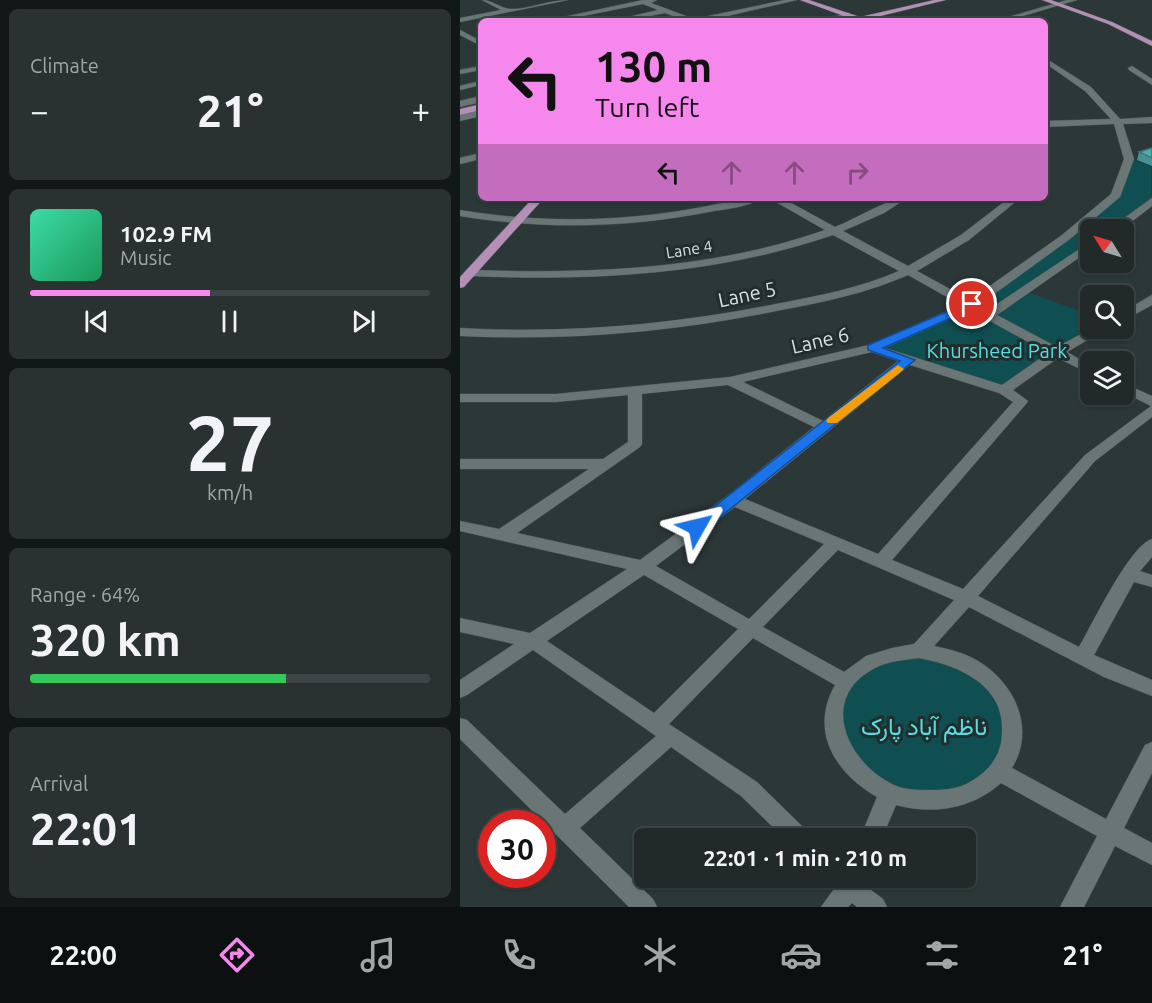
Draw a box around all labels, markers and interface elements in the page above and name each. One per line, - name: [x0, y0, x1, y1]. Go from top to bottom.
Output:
- icon: left: [496, 42, 574, 120]
- text: 130 m: [595, 43, 712, 90]
- text: Climate: [30, 54, 99, 77]
- text: 21°: [197, 85, 263, 136]
- text: −: [30, 92, 49, 129]
- text: +: [411, 92, 430, 129]
- text: Turn left: [595, 92, 699, 122]
- icon: left: [652, 156, 685, 189]
- icon: ahead: [715, 156, 748, 189]
- icon: ahead: [778, 156, 811, 189]
- icon: right: [841, 156, 874, 189]
- north arrow: [1080, 219, 1134, 273]
- map controls: [1080, 219, 1134, 405]
- text: 102.9 FM: [120, 221, 212, 246]
- street label: Lane 4: [664, 236, 714, 262]
- text: Music: [120, 246, 172, 269]
- street label: Lane 5: [716, 277, 778, 311]
- pin: [946, 278, 997, 329]
- button: search: [1080, 285, 1134, 339]
- icon: arrive: [955, 287, 988, 320]
- icon: previous: [80, 305, 113, 338]
- icon: pause: [213, 305, 246, 338]
- icon: next: [347, 305, 380, 338]
- street label: Lane 6: [789, 322, 851, 358]
- park label: Khursheed Park: [927, 339, 1067, 362]
- button: layers: [1080, 351, 1134, 405]
- text: 27: [186, 398, 274, 486]
- text: km/h: [207, 481, 253, 504]
- position arrow: [665, 495, 729, 559]
- text: Range · 64%: [30, 583, 140, 606]
- text: 320 km: [30, 614, 181, 665]
- park label: ناظم آباد پارک: [861, 713, 987, 743]
- text: Arrival: [30, 772, 88, 795]
- text: 22:01: [30, 803, 143, 854]
- speed limit sign: 30: [478, 810, 556, 888]
- text: 22:01 · 1 min · 210 m: [703, 845, 907, 870]
- icon: directions: [216, 934, 258, 976]
- icon: music: [357, 934, 399, 976]
- icon: phone: [498, 934, 540, 976]
- icon: climate: [639, 934, 681, 976]
- icon: car: [780, 934, 822, 976]
- icon: filters: [921, 934, 963, 976]
- text: 22:00: [50, 940, 117, 970]
- text: 21°: [1062, 940, 1102, 970]

